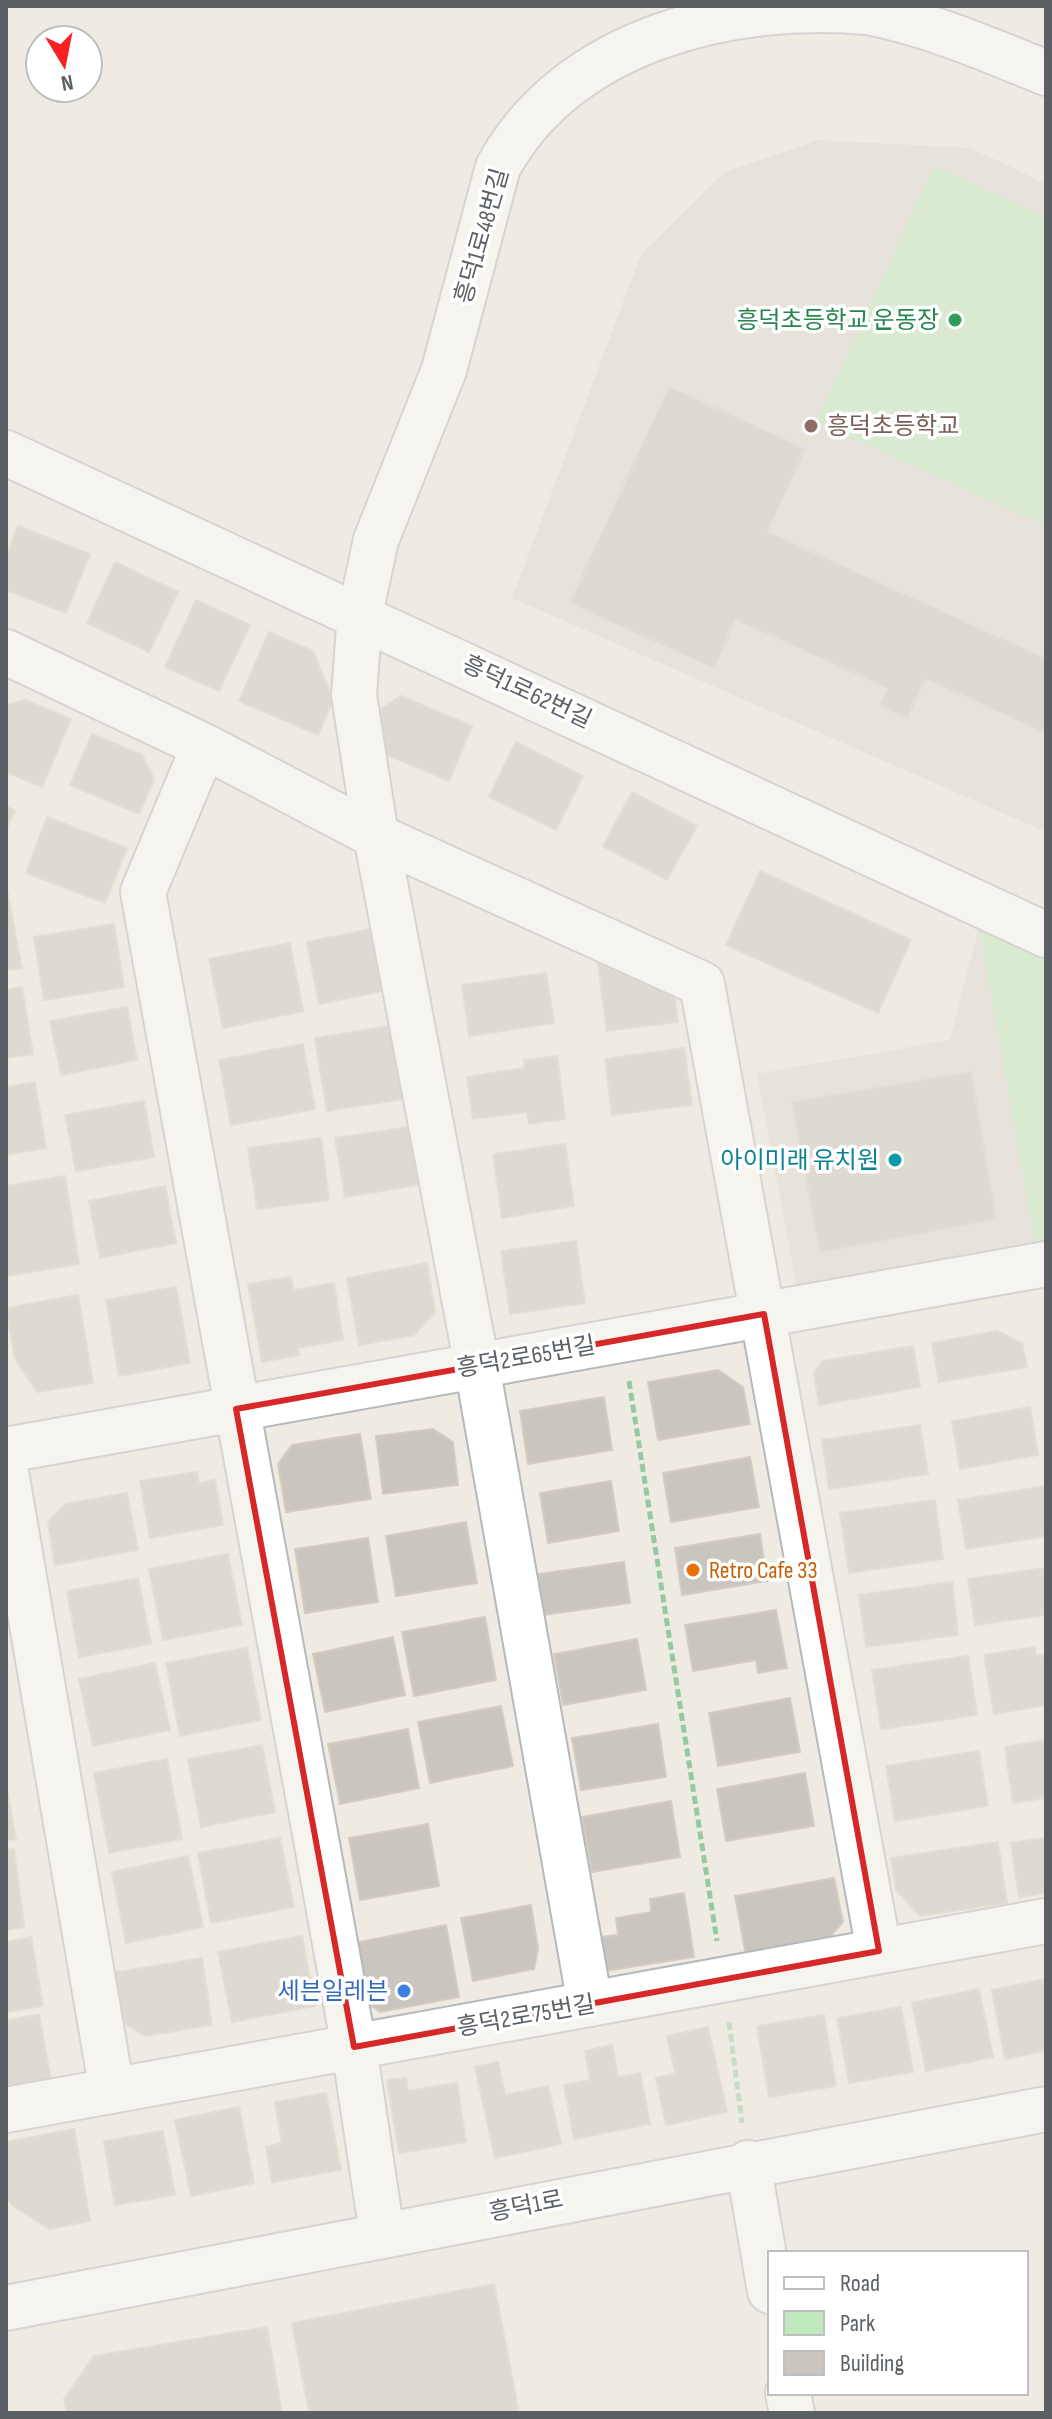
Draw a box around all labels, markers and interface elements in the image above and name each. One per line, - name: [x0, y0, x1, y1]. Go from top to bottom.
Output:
- north arrow: [24, 24, 104, 104]
- text: N: [59, 68, 75, 97]
- street label: 흥덕1로48번길: [449, 165, 515, 307]
- place label: 흥덕초등학교 운동장: [736, 306, 939, 335]
- marker: 흥덕초등학교 운동장: [946, 311, 964, 329]
- place label: 흥덕초등학교: [827, 412, 959, 441]
- marker: 흥덕초등학교: [802, 417, 820, 435]
- street label: 흥덕1로62번길: [458, 649, 596, 735]
- place label: 아이미래 유치원: [721, 1146, 879, 1175]
- marker: 아이미래 유치원: [886, 1151, 904, 1169]
- street label: 흥덕2로65번길: [454, 1331, 598, 1383]
- place label: Retro Cafe 33: [709, 1556, 817, 1585]
- marker: Retro Cafe 33: [684, 1561, 702, 1579]
- place label: 세븐일레븐: [278, 1977, 388, 2006]
- marker: 세븐일레븐: [395, 1982, 413, 2000]
- street label: 흥덕2로75번길: [455, 1990, 597, 2042]
- street label: 흥덕1로: [487, 2185, 565, 2227]
- legend: [768, 2251, 1028, 2395]
- text: Road: [840, 2269, 880, 2298]
- text: Park: [840, 2309, 875, 2338]
- text: Building: [840, 2349, 904, 2378]

